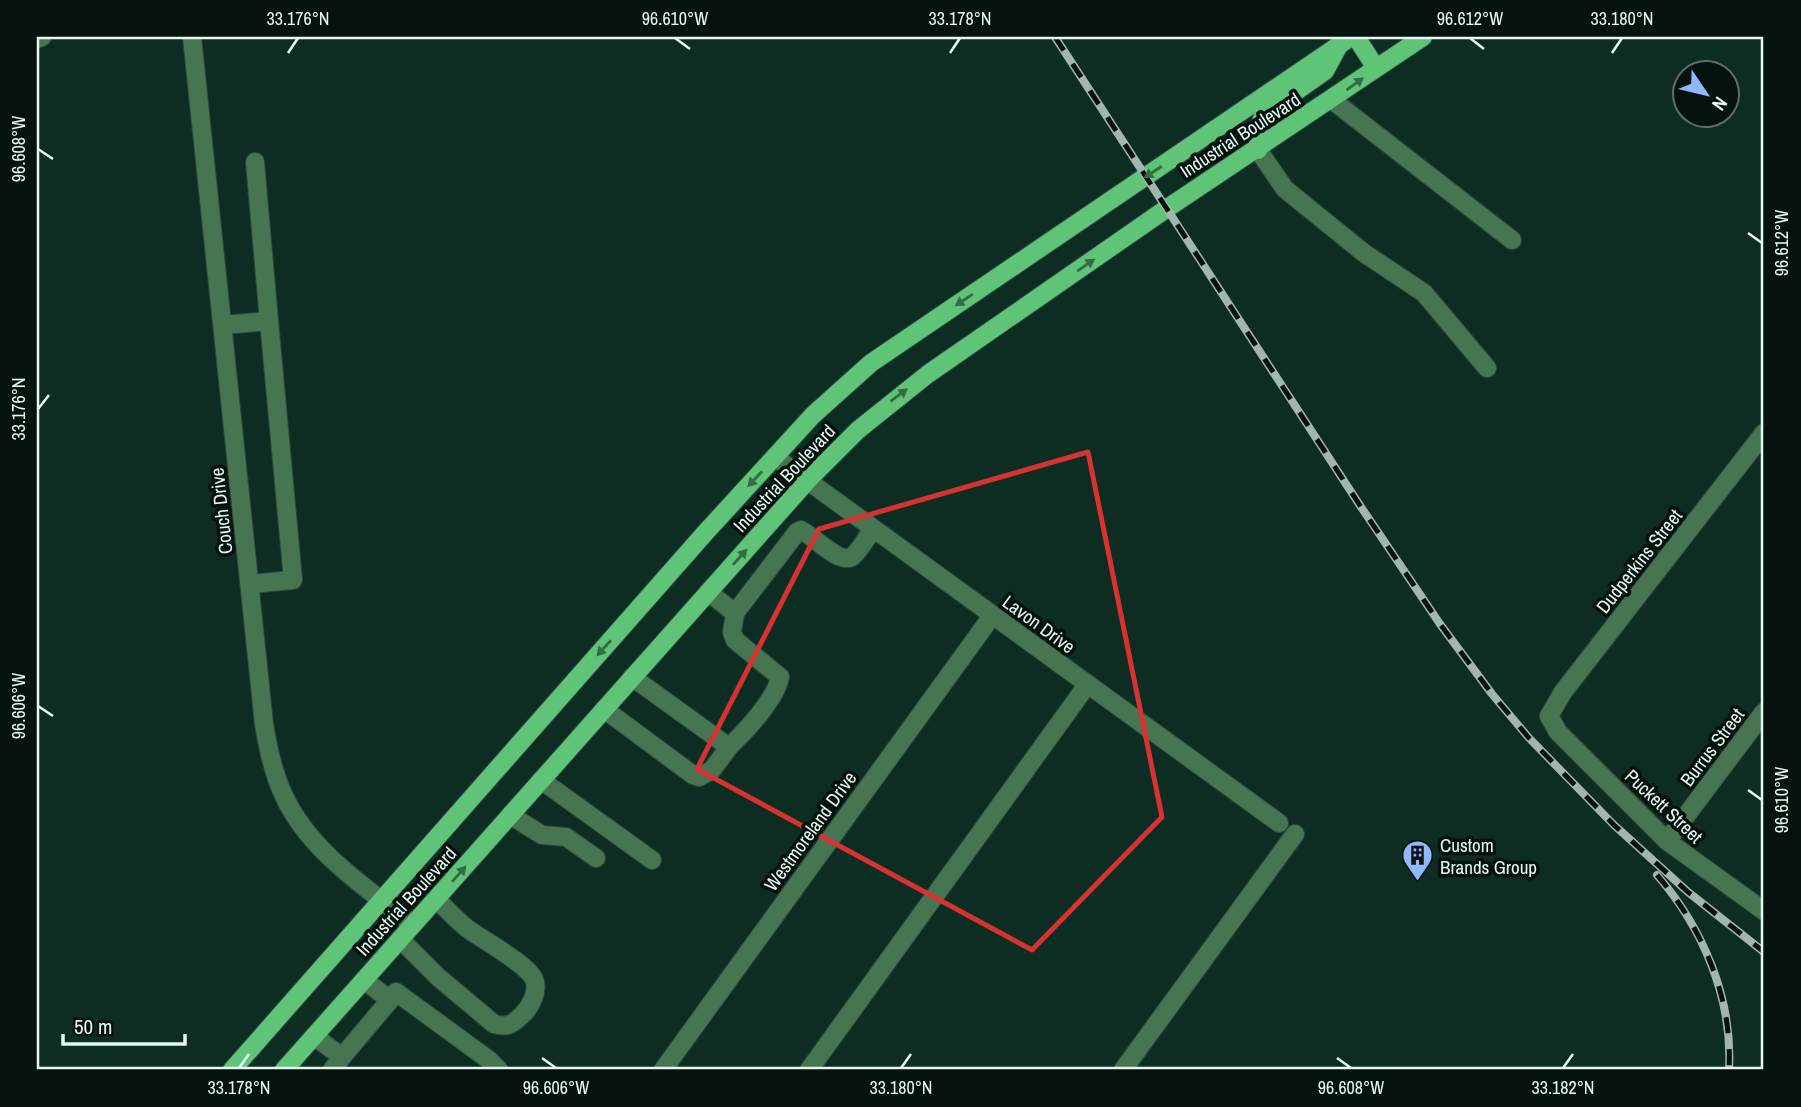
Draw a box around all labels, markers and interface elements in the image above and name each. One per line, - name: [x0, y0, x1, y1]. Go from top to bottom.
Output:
- text: 33.176°N: [267, 6, 330, 31]
- text: 96.610°W: [642, 6, 708, 31]
- text: 33.178°N: [929, 6, 992, 31]
- text: 96.612°W: [1437, 6, 1503, 31]
- text: 33.180°N: [1591, 6, 1654, 31]
- north arrow: [1672, 60, 1742, 130]
- one-way arrow: [1345, 77, 1364, 91]
- street label: Industrial Boulevard: [1175, 86, 1305, 184]
- text: N: [1706, 92, 1734, 116]
- text: 96.608°W: [6, 116, 31, 182]
- one-way arrow: [1143, 165, 1162, 178]
- text: 96.612°W: [1769, 210, 1794, 276]
- one-way arrow: [1077, 258, 1095, 272]
- one-way arrow: [955, 293, 974, 306]
- text: 33.176°N: [6, 378, 31, 441]
- one-way arrow: [890, 388, 908, 403]
- street label: Industrial Boulevard: [727, 418, 841, 538]
- street label: Couch Drive: [204, 467, 238, 555]
- one-way arrow: [748, 470, 764, 487]
- street label: Dudperkins Street: [1590, 503, 1688, 618]
- one-way arrow: [731, 549, 747, 566]
- street label: Lavon Drive: [997, 589, 1081, 659]
- one-way arrow: [596, 639, 612, 657]
- text: 96.606°W: [6, 673, 31, 739]
- street label: Burrus Street: [1674, 702, 1750, 791]
- street label: Puckett Street: [1619, 763, 1709, 849]
- street label: Westmoreland Drive: [758, 766, 862, 896]
- text: 96.610°W: [1769, 767, 1794, 833]
- place label: Custom Brands Group: [1440, 832, 1537, 880]
- building icon: Custom Brands Group: [1400, 839, 1434, 883]
- street label: Industrial Boulevard: [350, 841, 462, 961]
- one-way arrow: [451, 865, 466, 882]
- scale bar: [63, 1002, 186, 1046]
- text: 50 m: [74, 1012, 112, 1041]
- text: 33.178°N: [208, 1075, 271, 1100]
- text: 96.606°W: [523, 1075, 589, 1100]
- text: 33.180°N: [870, 1075, 933, 1100]
- text: 96.608°W: [1318, 1075, 1384, 1100]
- text: 33.182°N: [1532, 1075, 1595, 1100]

